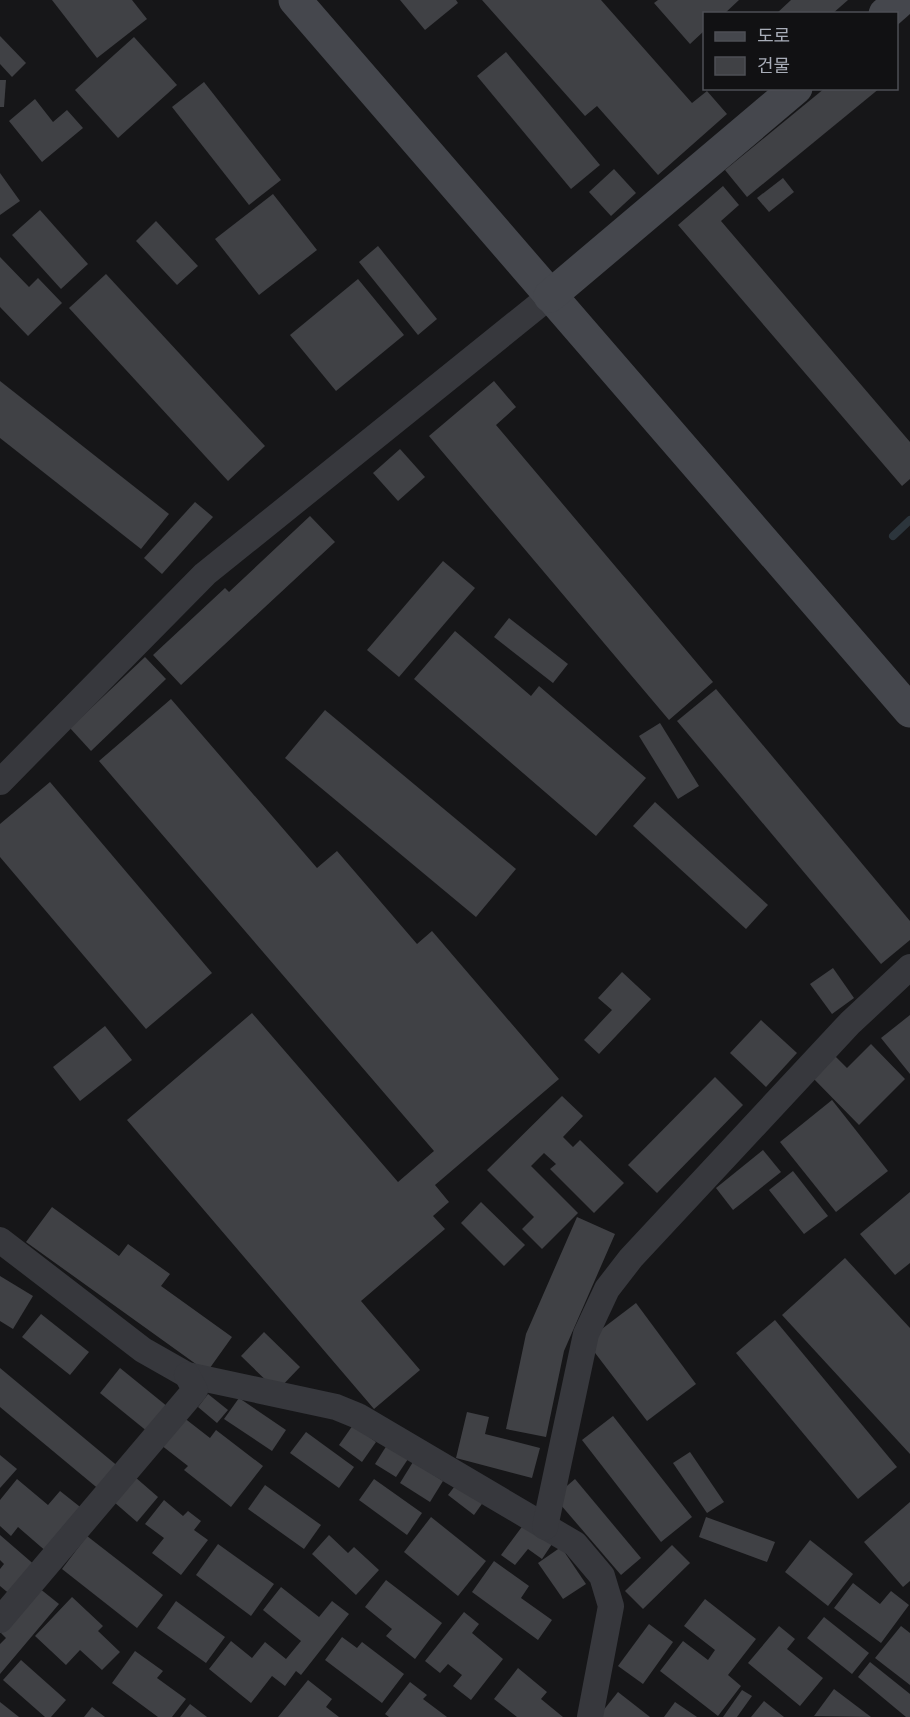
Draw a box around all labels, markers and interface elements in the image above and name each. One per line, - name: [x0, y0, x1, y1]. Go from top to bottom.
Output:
- legend: [703, 12, 898, 90]
- text: 도로: [757, 24, 790, 47]
- text: 건물: [757, 54, 790, 77]

